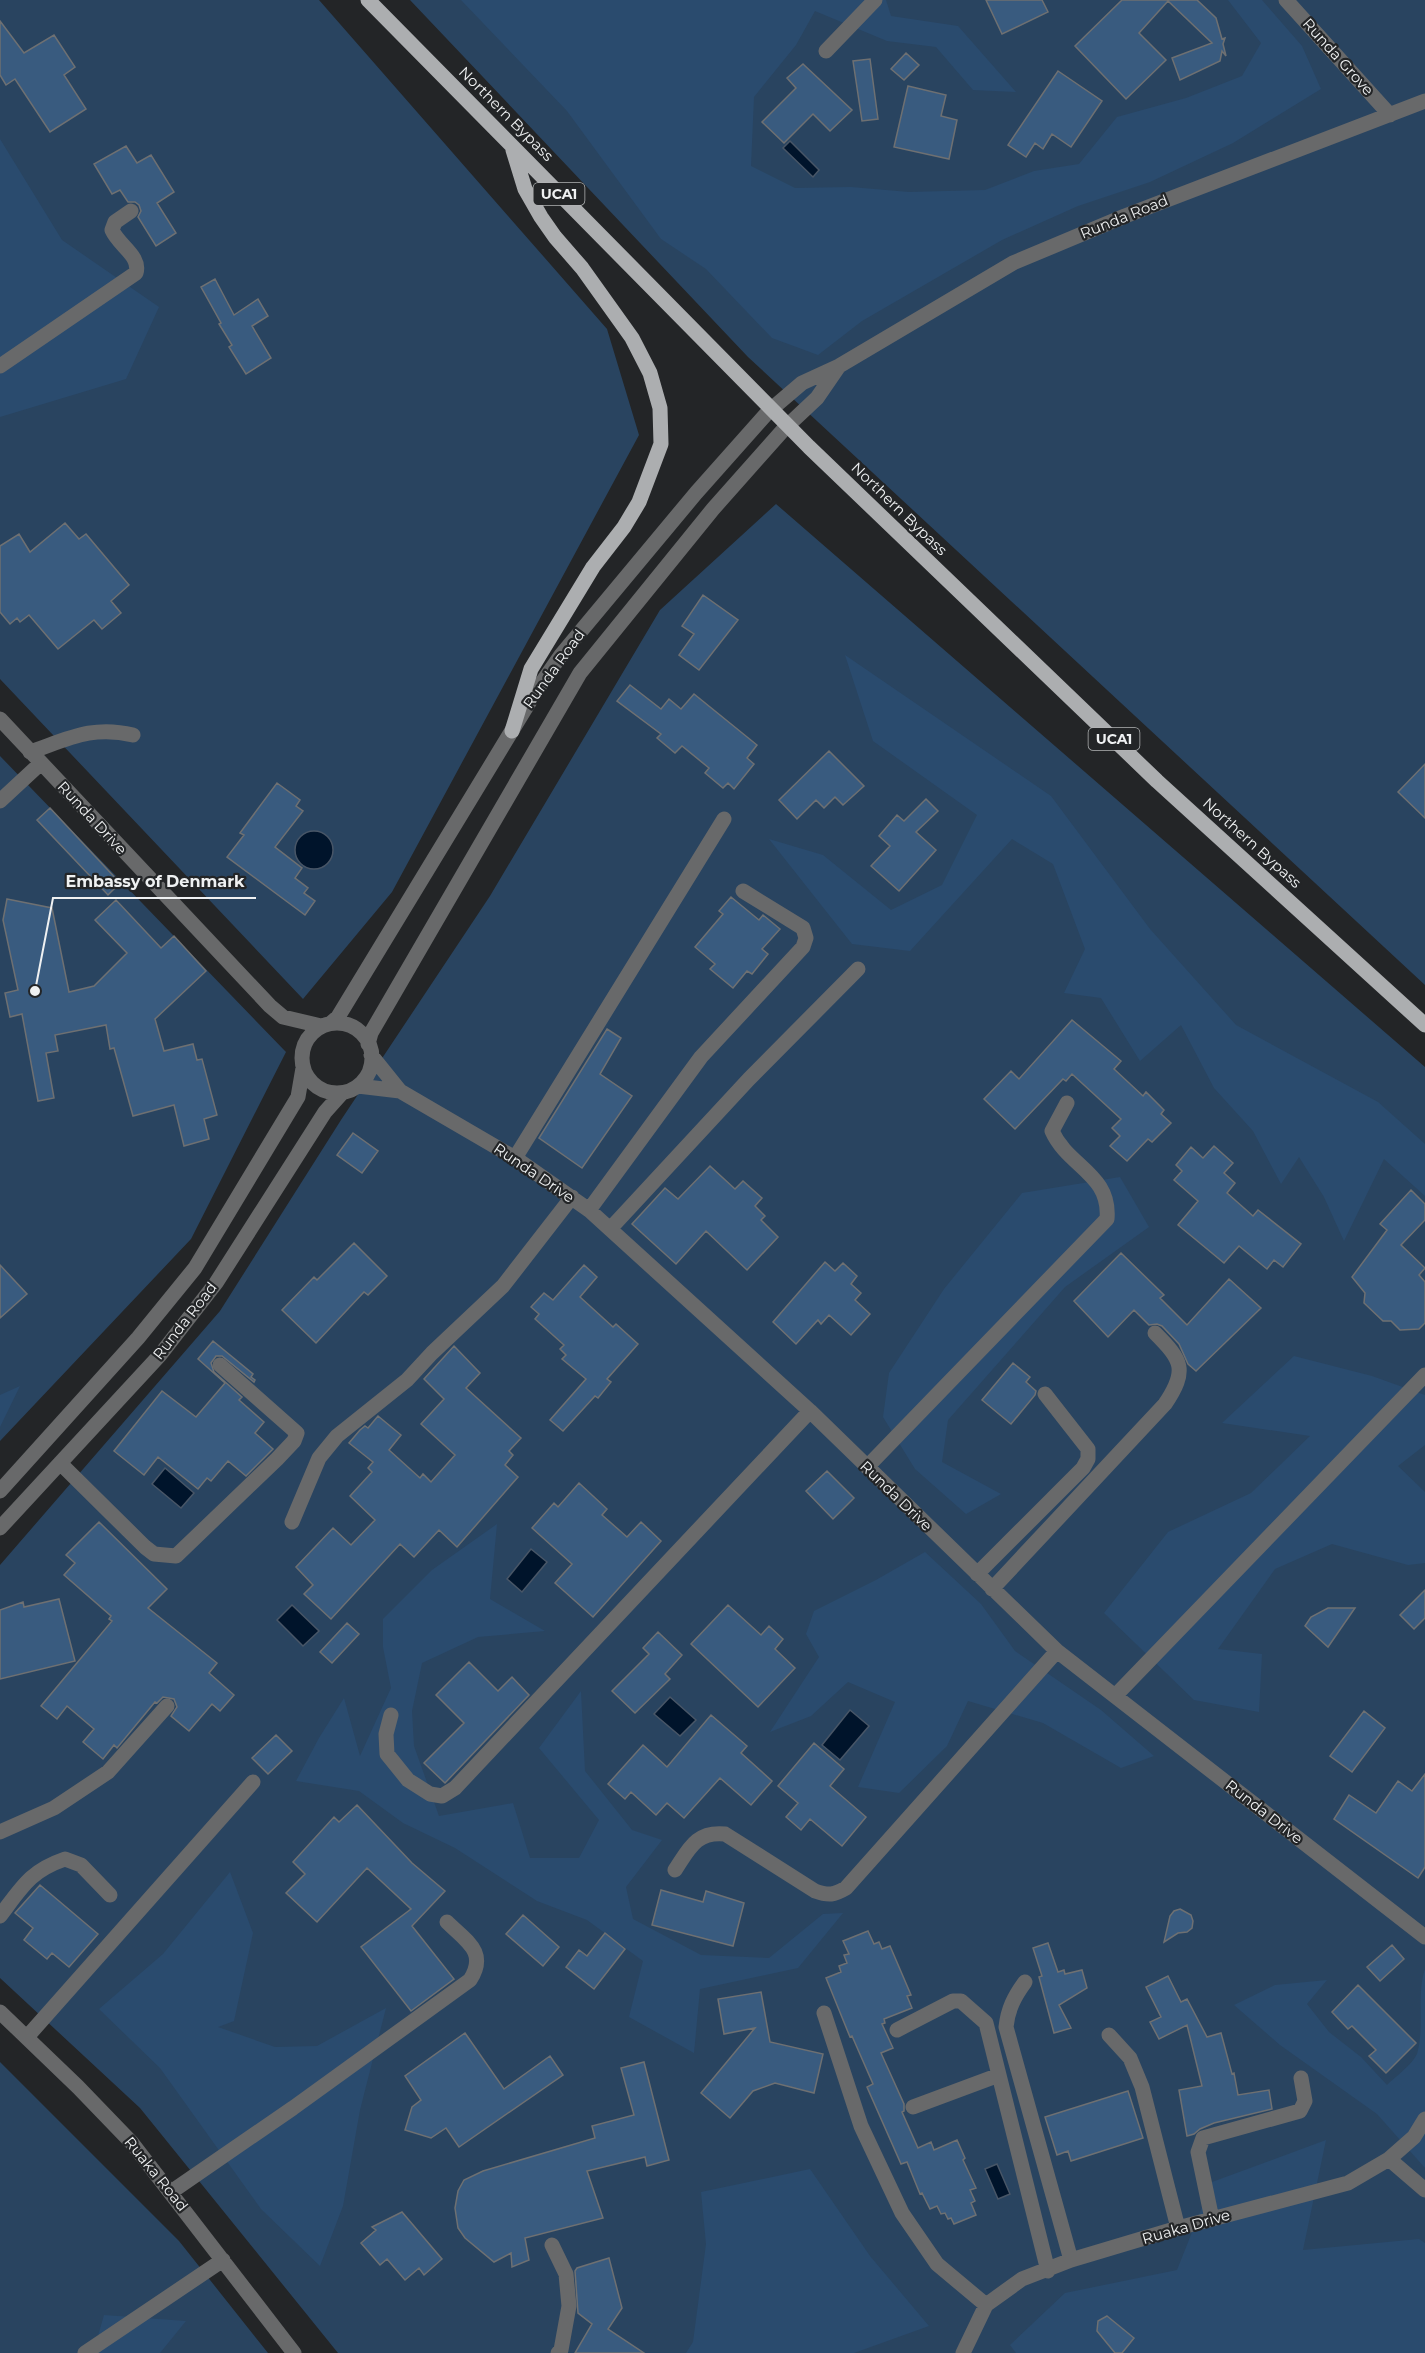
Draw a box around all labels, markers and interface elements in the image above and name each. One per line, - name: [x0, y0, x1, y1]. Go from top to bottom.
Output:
- street label: Runda Grove: [1299, 14, 1378, 99]
- street label: Northern Bypass: [455, 62, 558, 165]
- road number: UCA1: [534, 183, 584, 205]
- street label: Runda Road: [1077, 190, 1171, 243]
- street label: Northern Bypass: [847, 458, 951, 559]
- street label: Runda Road: [519, 625, 589, 712]
- road number: UCA1: [1088, 728, 1140, 750]
- street label: Runda Drive: [54, 777, 131, 858]
- street label: Northern Bypass: [1199, 793, 1306, 892]
- callout: Embassy of Denmark: [53, 864, 256, 898]
- text: Embassy of Denmark: [66, 872, 245, 891]
- street label: Runda Drive: [490, 1139, 578, 1207]
- street label: Runda Road: [148, 1278, 221, 1363]
- street label: Runda Drive: [856, 1456, 937, 1535]
- street label: Runda Drive: [1222, 1775, 1307, 1848]
- street label: Ruaka Road: [120, 2132, 192, 2215]
- street label: Ruaka Drive: [1140, 2205, 1232, 2248]

